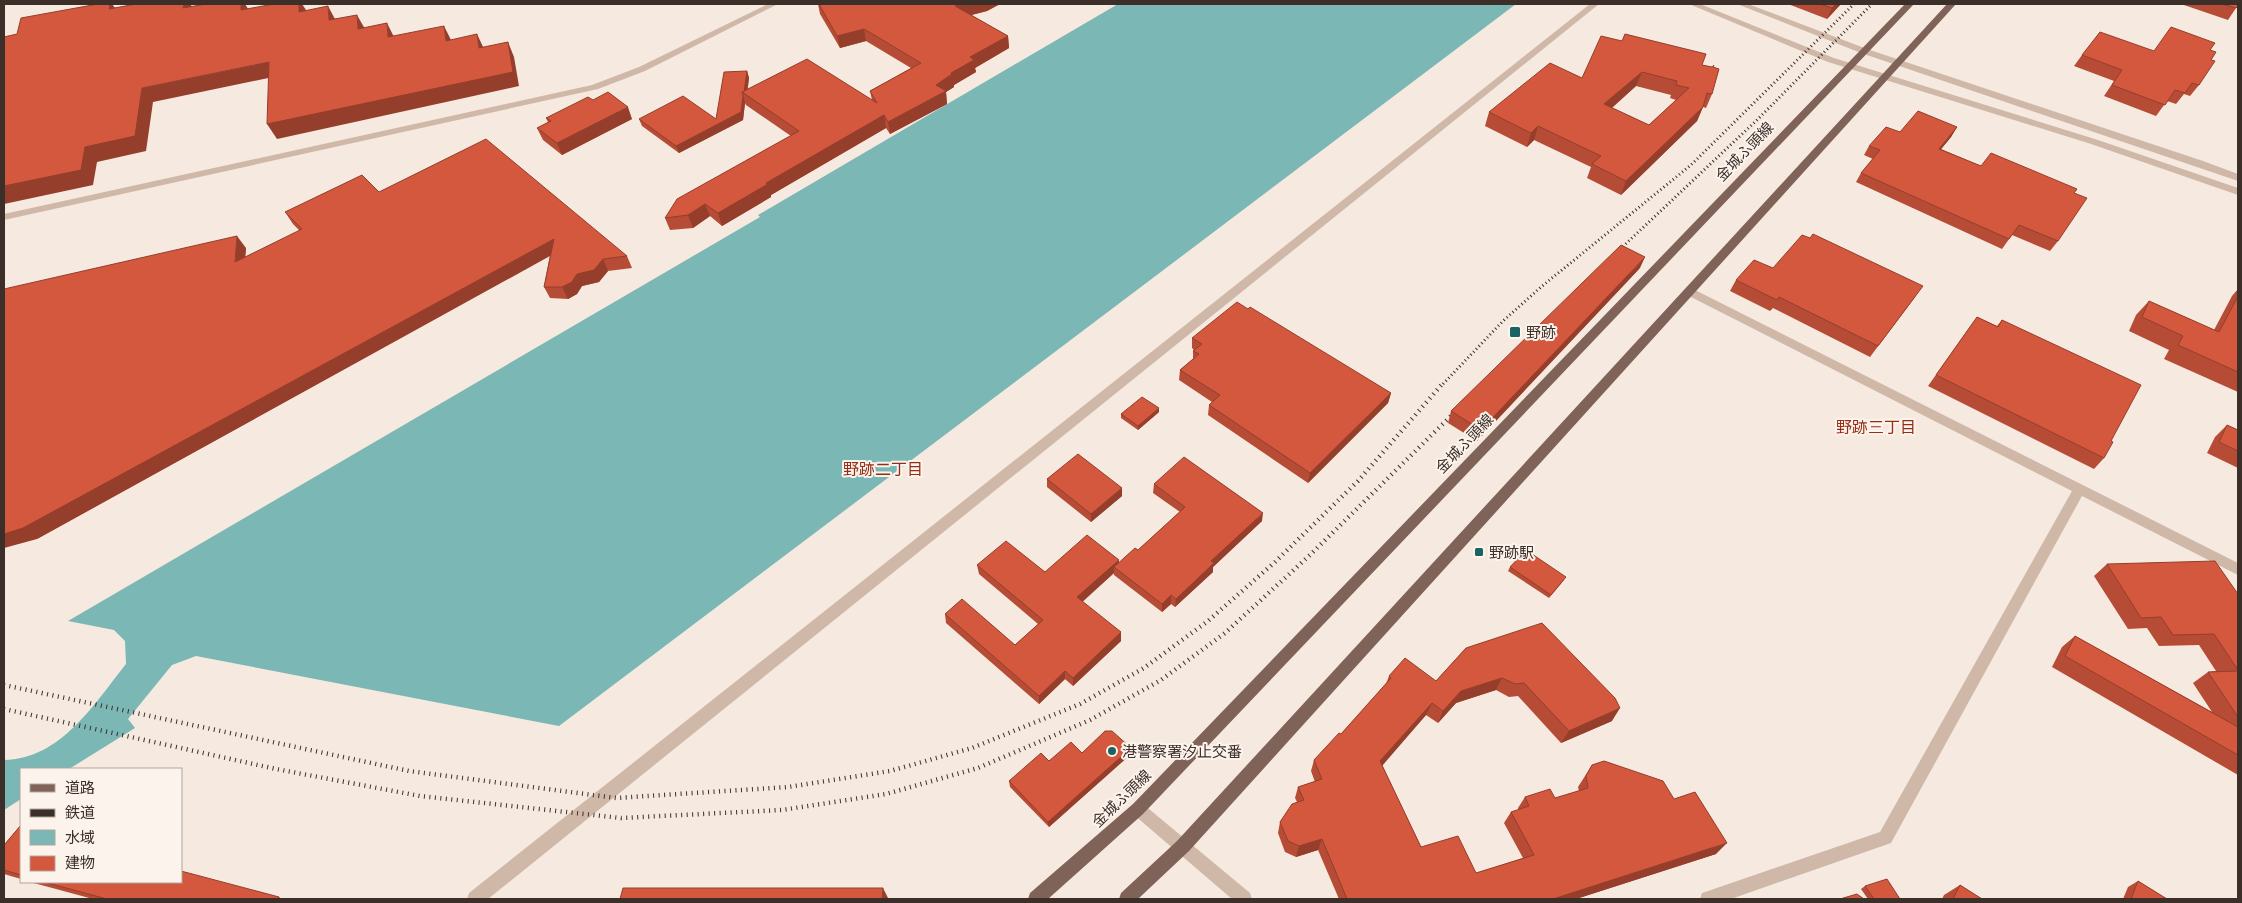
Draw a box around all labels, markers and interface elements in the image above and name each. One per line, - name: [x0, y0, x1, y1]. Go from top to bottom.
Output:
- street label: 金城ふ頭線: [1711, 118, 1777, 184]
- place label: 野跡: [1526, 323, 1556, 341]
- marker: 野跡: [1508, 325, 1522, 339]
- street label: 金城ふ頭線: [1431, 410, 1497, 476]
- district label: 野跡三丁目: [1836, 417, 1916, 436]
- district label: 野跡二丁目: [843, 459, 923, 478]
- place label: 野跡駅: [1489, 543, 1534, 561]
- marker: 野跡駅: [1473, 546, 1485, 558]
- place label: 港警察署汐止交番: [1122, 742, 1242, 760]
- marker: 港警察署汐止交番: [1106, 745, 1118, 757]
- street label: 金城ふ頭線: [1088, 765, 1154, 831]
- legend: [20, 768, 182, 883]
- text: 道路: [65, 778, 95, 796]
- text: 鉄道: [65, 803, 95, 821]
- text: 水域: [65, 828, 95, 846]
- text: 建物: [65, 853, 95, 871]

